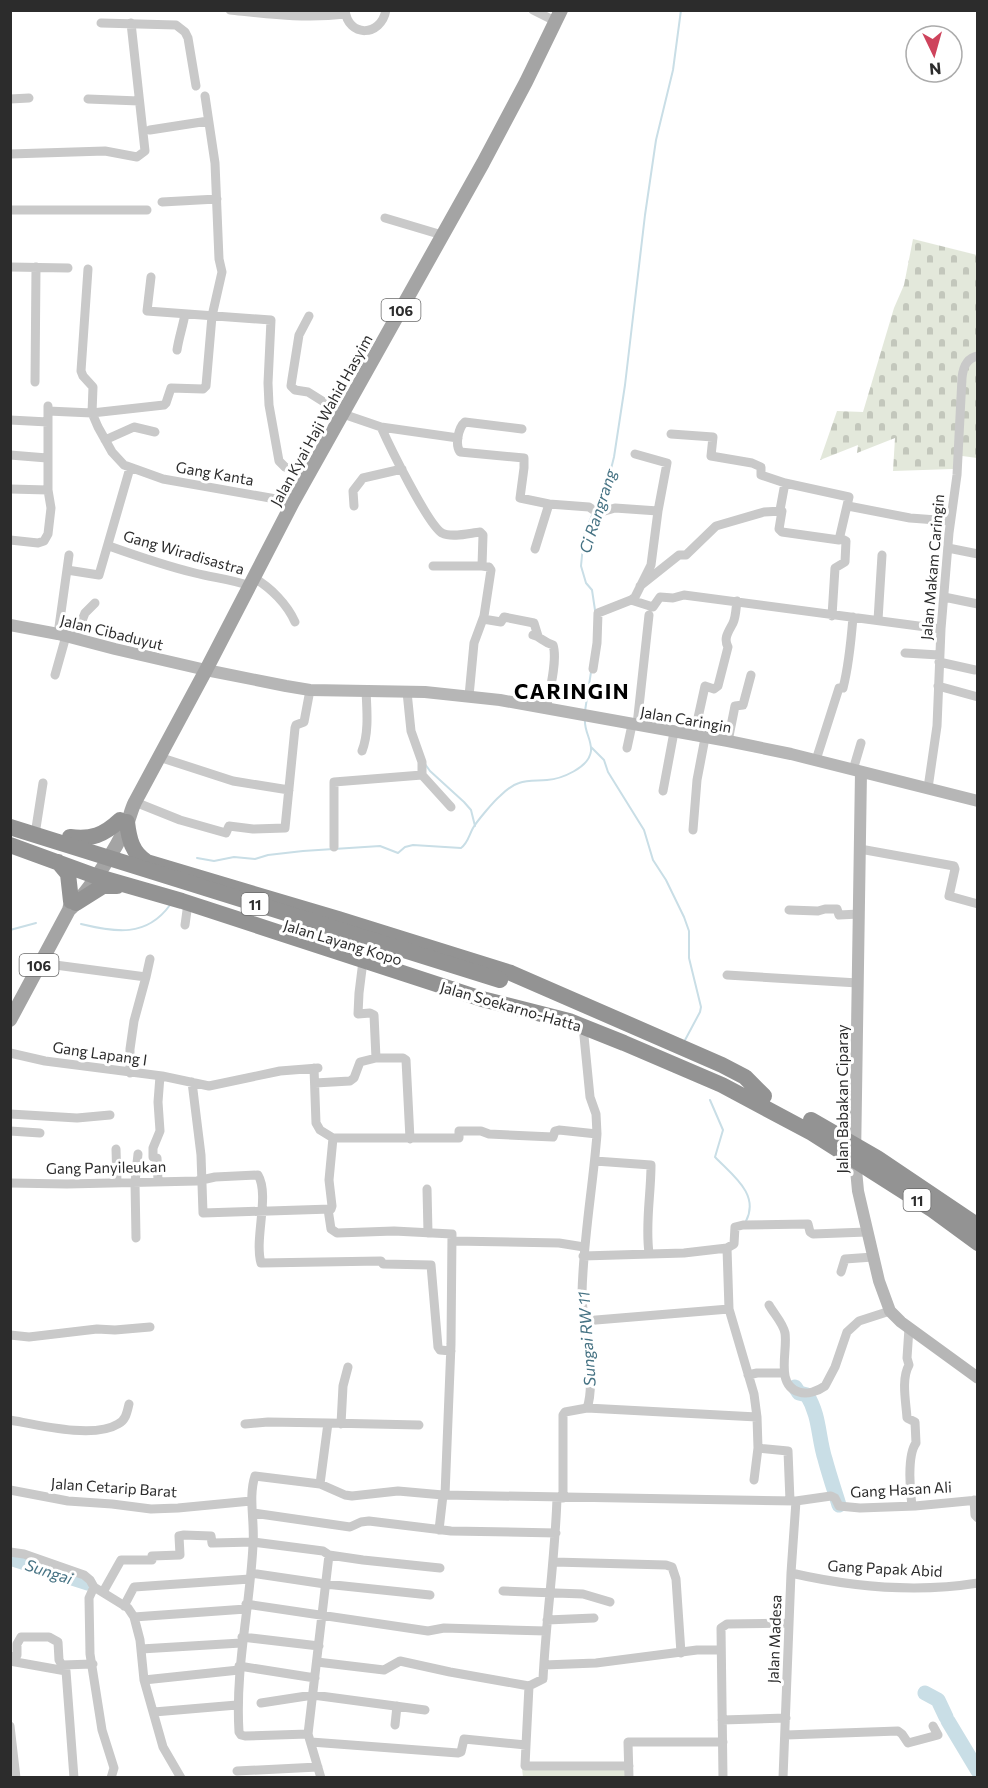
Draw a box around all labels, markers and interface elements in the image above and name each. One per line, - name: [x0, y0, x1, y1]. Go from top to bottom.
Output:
- north arrow: [904, 24, 964, 84]
- text: N: [929, 59, 942, 79]
- road number: 106: [382, 299, 420, 321]
- street label: Jalan Kyai Haji Wahid Hasyim: [266, 331, 376, 509]
- street label: Gang Kanta: [175, 457, 255, 489]
- water label: Ci Rangrang: [574, 465, 620, 556]
- street label: Jalan Makam Caringin: [917, 493, 947, 641]
- street label: Gang Wiradisastra: [121, 526, 247, 578]
- street label: Jalan Cibaduyut: [59, 611, 165, 653]
- district label: CARINGIN: [514, 678, 630, 703]
- street label: Jalan Caringin: [639, 702, 733, 736]
- road number: 11: [242, 893, 268, 915]
- street label: Jalan Layang Kopo: [282, 915, 404, 969]
- road number: 106: [20, 954, 58, 976]
- street label: Jalan Soekarno-Hatta: [438, 977, 584, 1035]
- street label: Jalan Babakan Ciparay: [833, 1024, 851, 1174]
- street label: Gang Lapang I: [52, 1037, 148, 1069]
- street label: Gang Panyileukan: [46, 1157, 166, 1177]
- road number: 11: [904, 1189, 930, 1211]
- water label: Sungai RW 11: [573, 1291, 599, 1387]
- street label: Jalan Cetarip Barat: [50, 1474, 178, 1500]
- street label: Gang Hasan Ali: [850, 1477, 952, 1501]
- water label: Sungai: [23, 1554, 76, 1588]
- street label: Gang Papak Abid: [827, 1556, 943, 1580]
- street label: Jalan Madesa: [763, 1594, 785, 1684]

